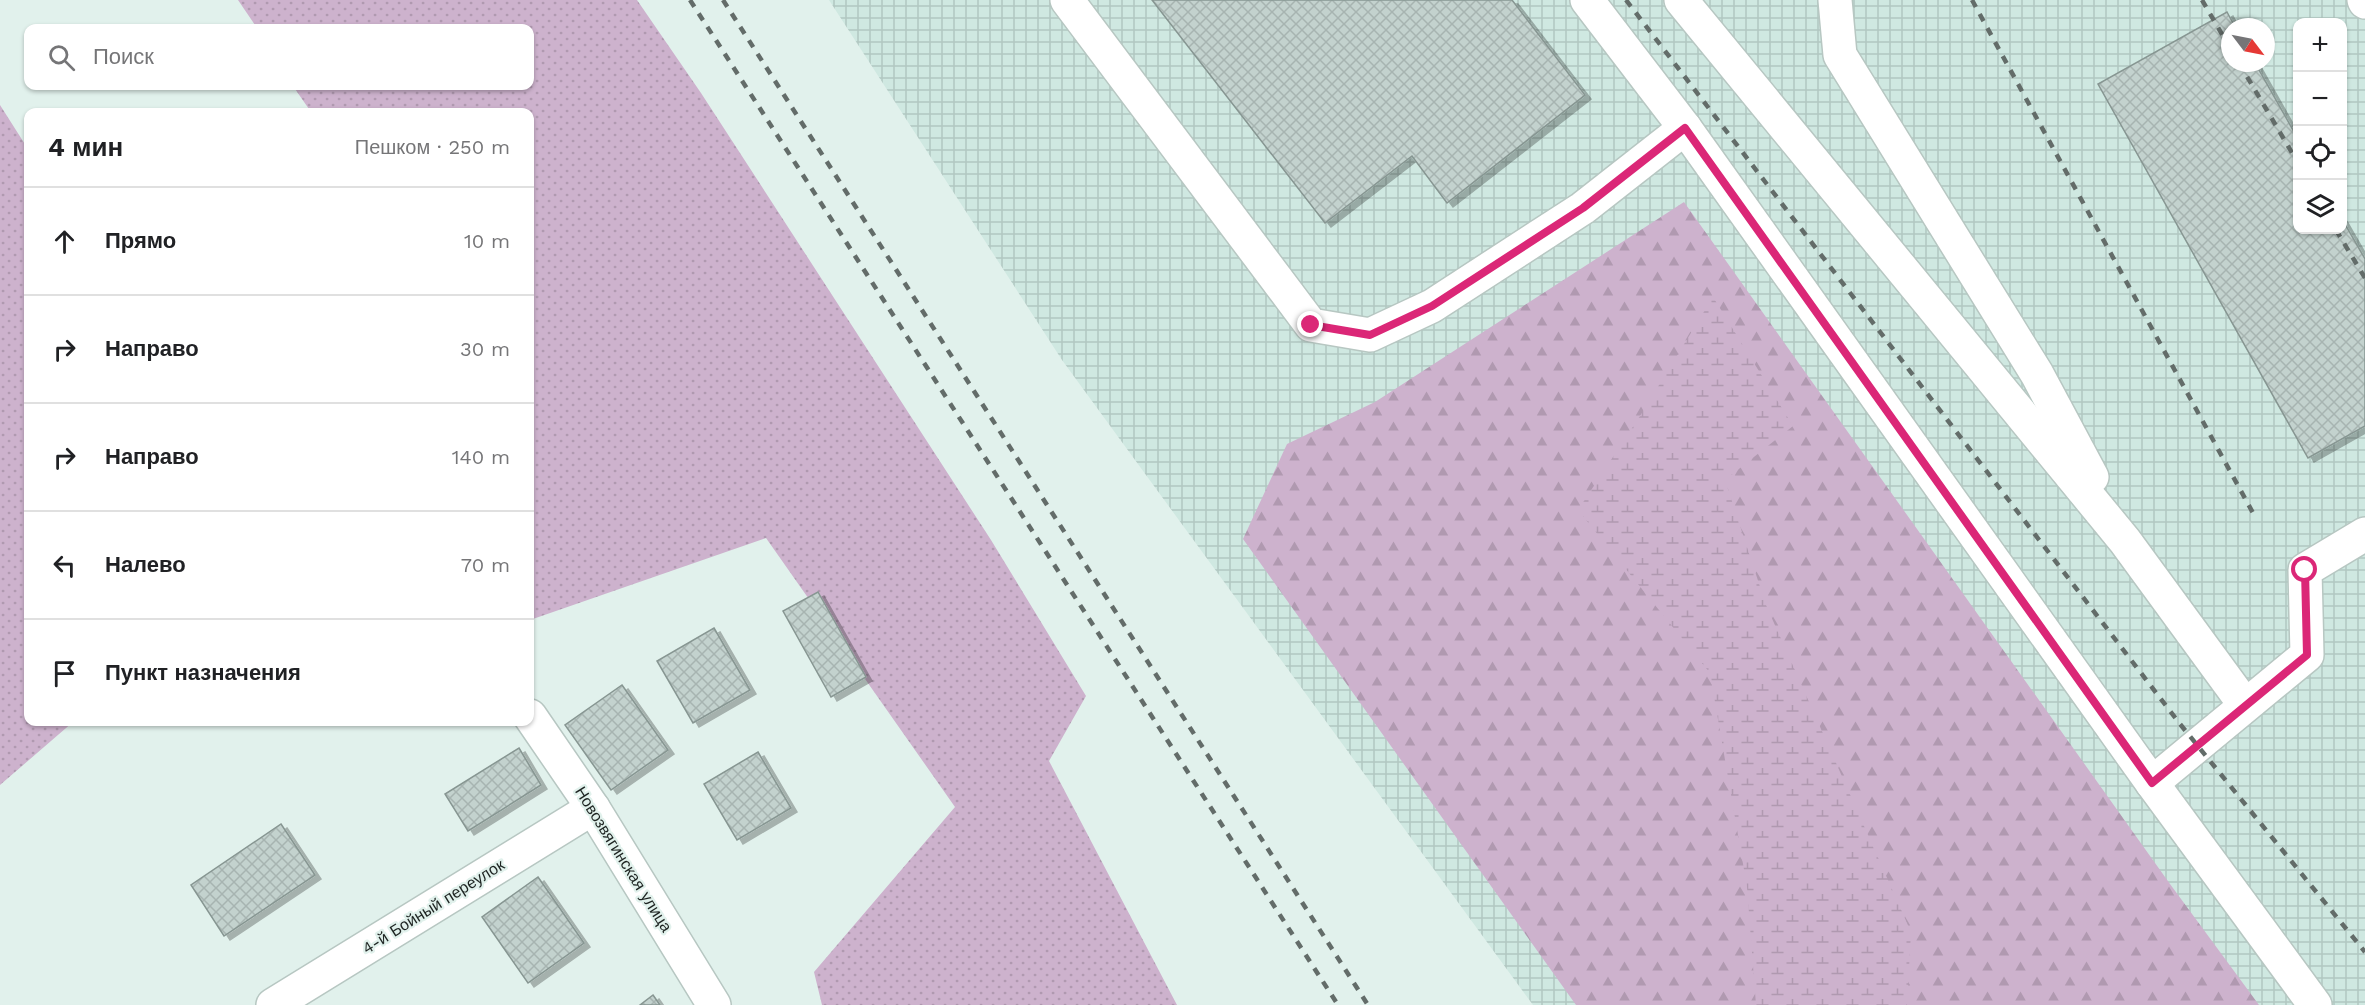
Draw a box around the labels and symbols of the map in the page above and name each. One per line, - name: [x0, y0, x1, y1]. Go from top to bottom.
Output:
- north arrow: [2221, 18, 2275, 72]
- route end: [1297, 311, 1323, 337]
- route start: [2291, 556, 2317, 582]
- street label: Новозвягинская улица: [571, 783, 676, 936]
- street label: 4-й Бойный переулок: [359, 854, 509, 958]

